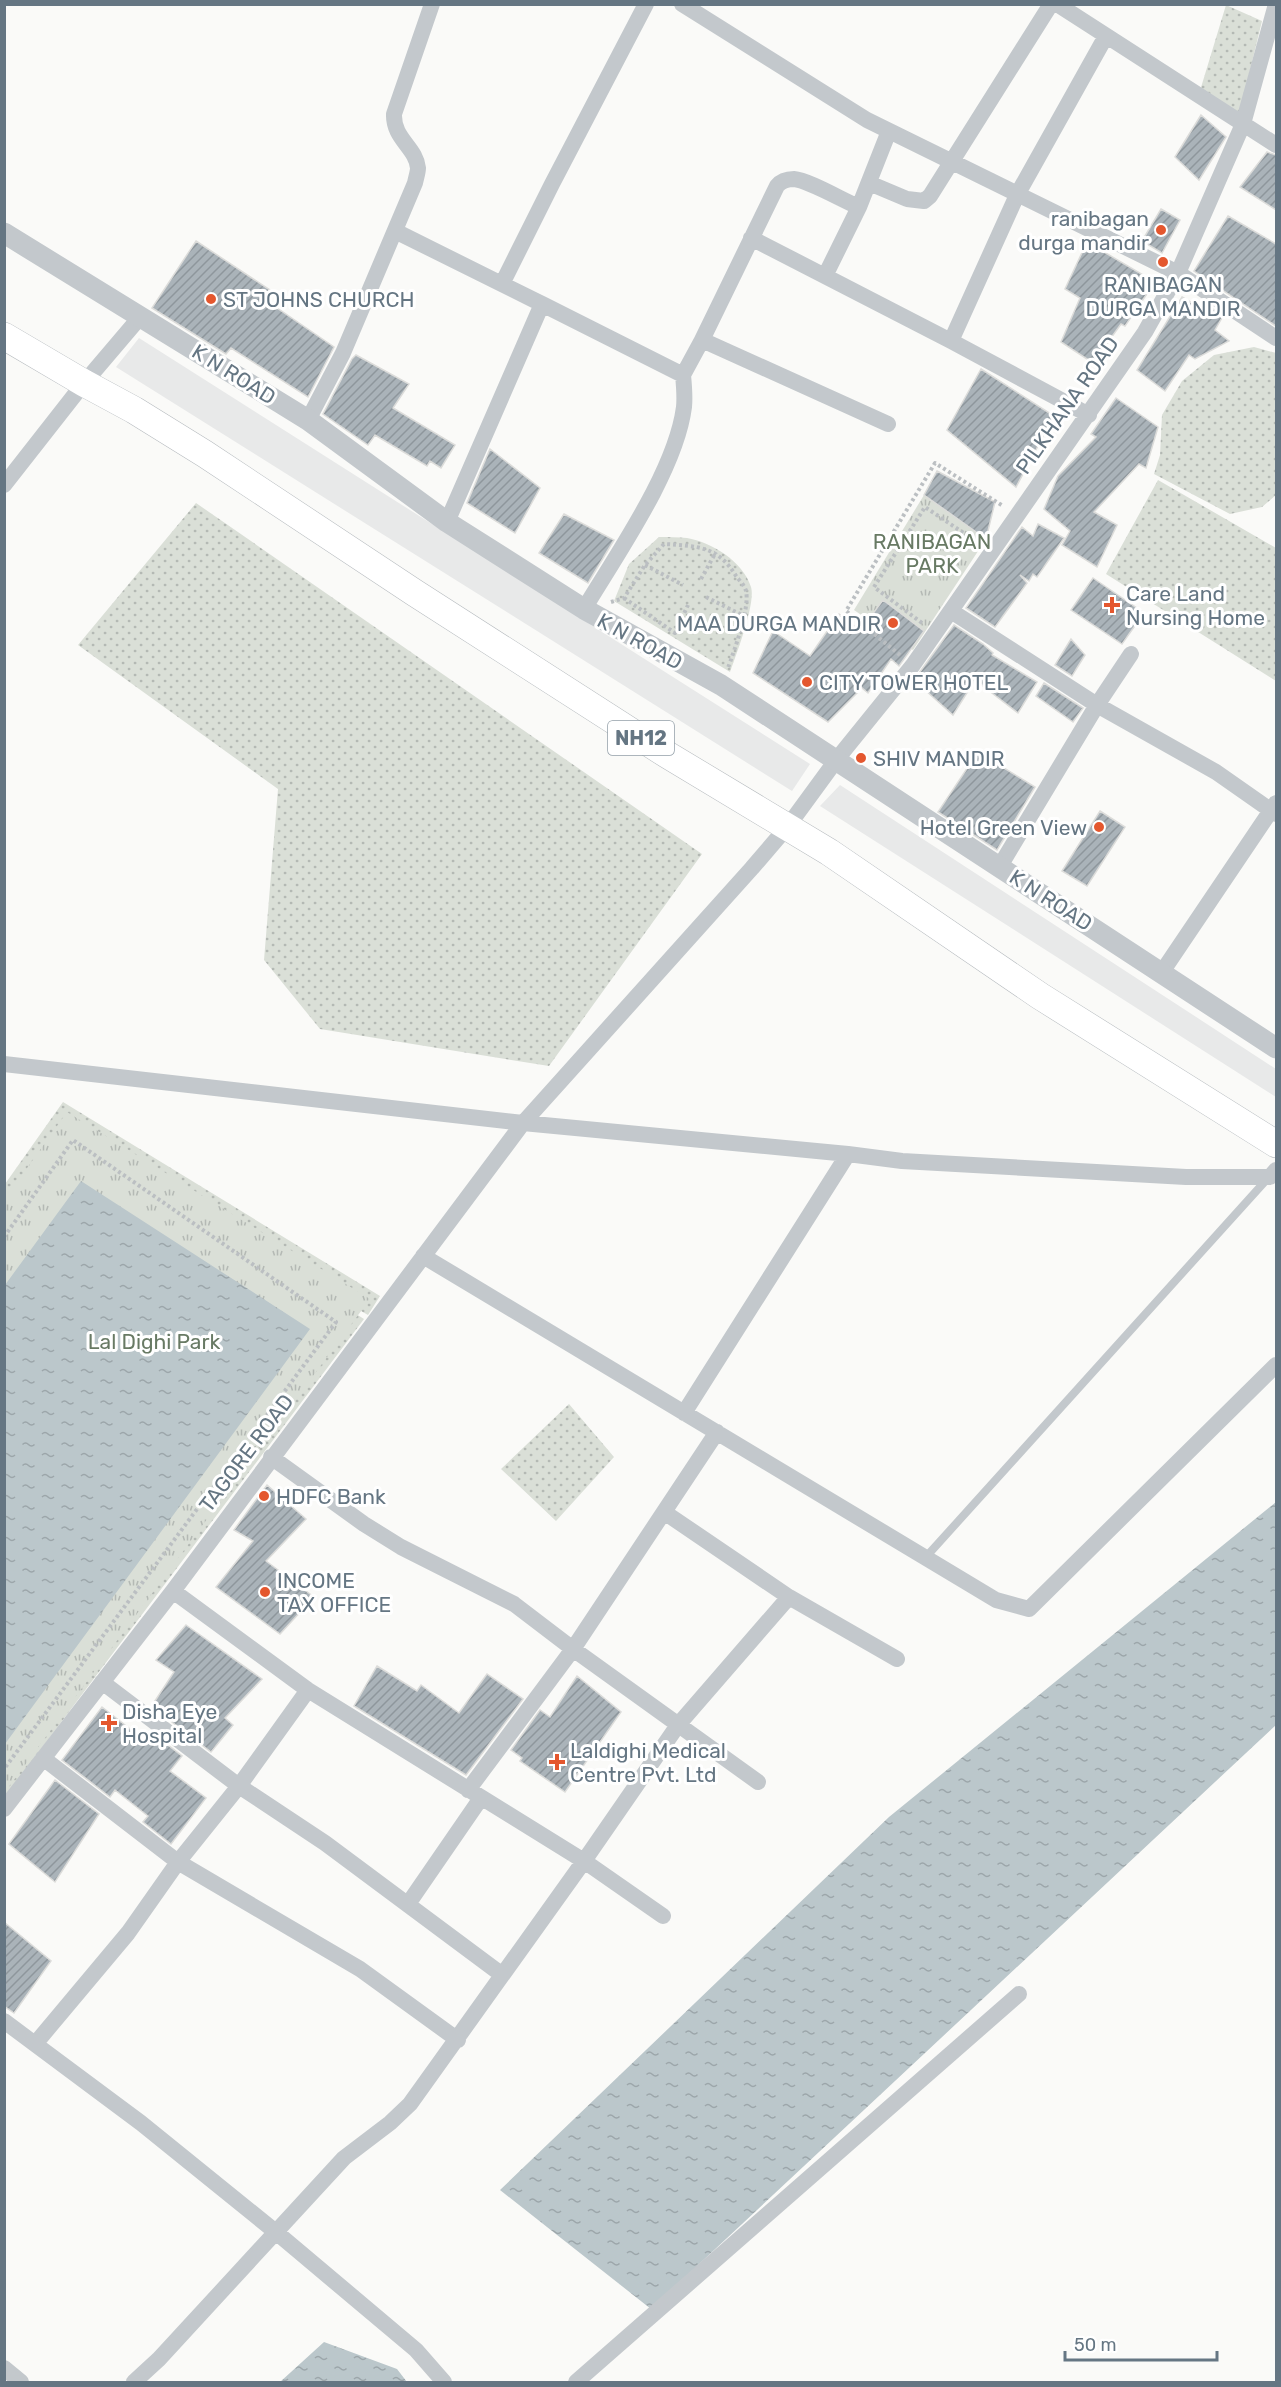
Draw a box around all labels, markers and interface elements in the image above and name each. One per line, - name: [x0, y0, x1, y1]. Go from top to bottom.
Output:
- place label: ranibagan durga mandir: [1018, 206, 1149, 255]
- marker: ranibagan durga mandir: [1154, 223, 1168, 237]
- marker: RANIBAGAN DURGA MANDIR: [1156, 255, 1170, 269]
- place label: RANIBAGAN DURGA MANDIR: [1086, 272, 1240, 321]
- place label: ST JOHNS CHURCH: [223, 287, 414, 312]
- marker: ST JOHNS CHURCH: [204, 292, 218, 306]
- street label: PILKHANA ROAD: [1010, 331, 1124, 479]
- street label: K N ROAD: [188, 339, 280, 409]
- park label: RANIBAGAN PARK: [873, 529, 991, 578]
- place label: Care Land Nursing Home: [1126, 581, 1265, 630]
- marker: Care Land Nursing Home: [1103, 596, 1121, 614]
- street label: K N ROAD: [593, 607, 687, 675]
- place label: MAA DURGA MANDIR: [677, 611, 881, 636]
- marker: MAA DURGA MANDIR: [886, 616, 900, 630]
- place label: CITY TOWER HOTEL: [819, 670, 1009, 695]
- marker: CITY TOWER HOTEL: [800, 675, 814, 689]
- road number: NH12: [608, 721, 674, 755]
- place label: SHIV MANDIR: [873, 746, 1004, 771]
- marker: SHIV MANDIR: [854, 751, 868, 765]
- place label: Hotel Green View: [920, 815, 1087, 840]
- marker: Hotel Green View: [1092, 820, 1106, 834]
- street label: K N ROAD: [1005, 864, 1097, 936]
- park label: Lal Dighi Park: [88, 1329, 220, 1354]
- street label: TAGORE ROAD: [194, 1389, 298, 1517]
- place label: HDFC Bank: [276, 1484, 386, 1509]
- marker: HDFC Bank: [257, 1489, 271, 1503]
- place label: INCOME TAX OFFICE: [277, 1568, 391, 1617]
- marker: INCOME TAX OFFICE: [258, 1585, 272, 1599]
- place label: Disha Eye Hospital: [122, 1699, 217, 1748]
- marker: Disha Eye Hospital: [100, 1714, 118, 1732]
- place label: Laldighi Medical Centre Pvt. Ltd: [570, 1738, 726, 1787]
- marker: Laldighi Medical Centre Pvt. Ltd: [548, 1753, 566, 1771]
- scale bar: [1065, 2324, 1216, 2362]
- text: 50 m: [1074, 2334, 1117, 2356]

